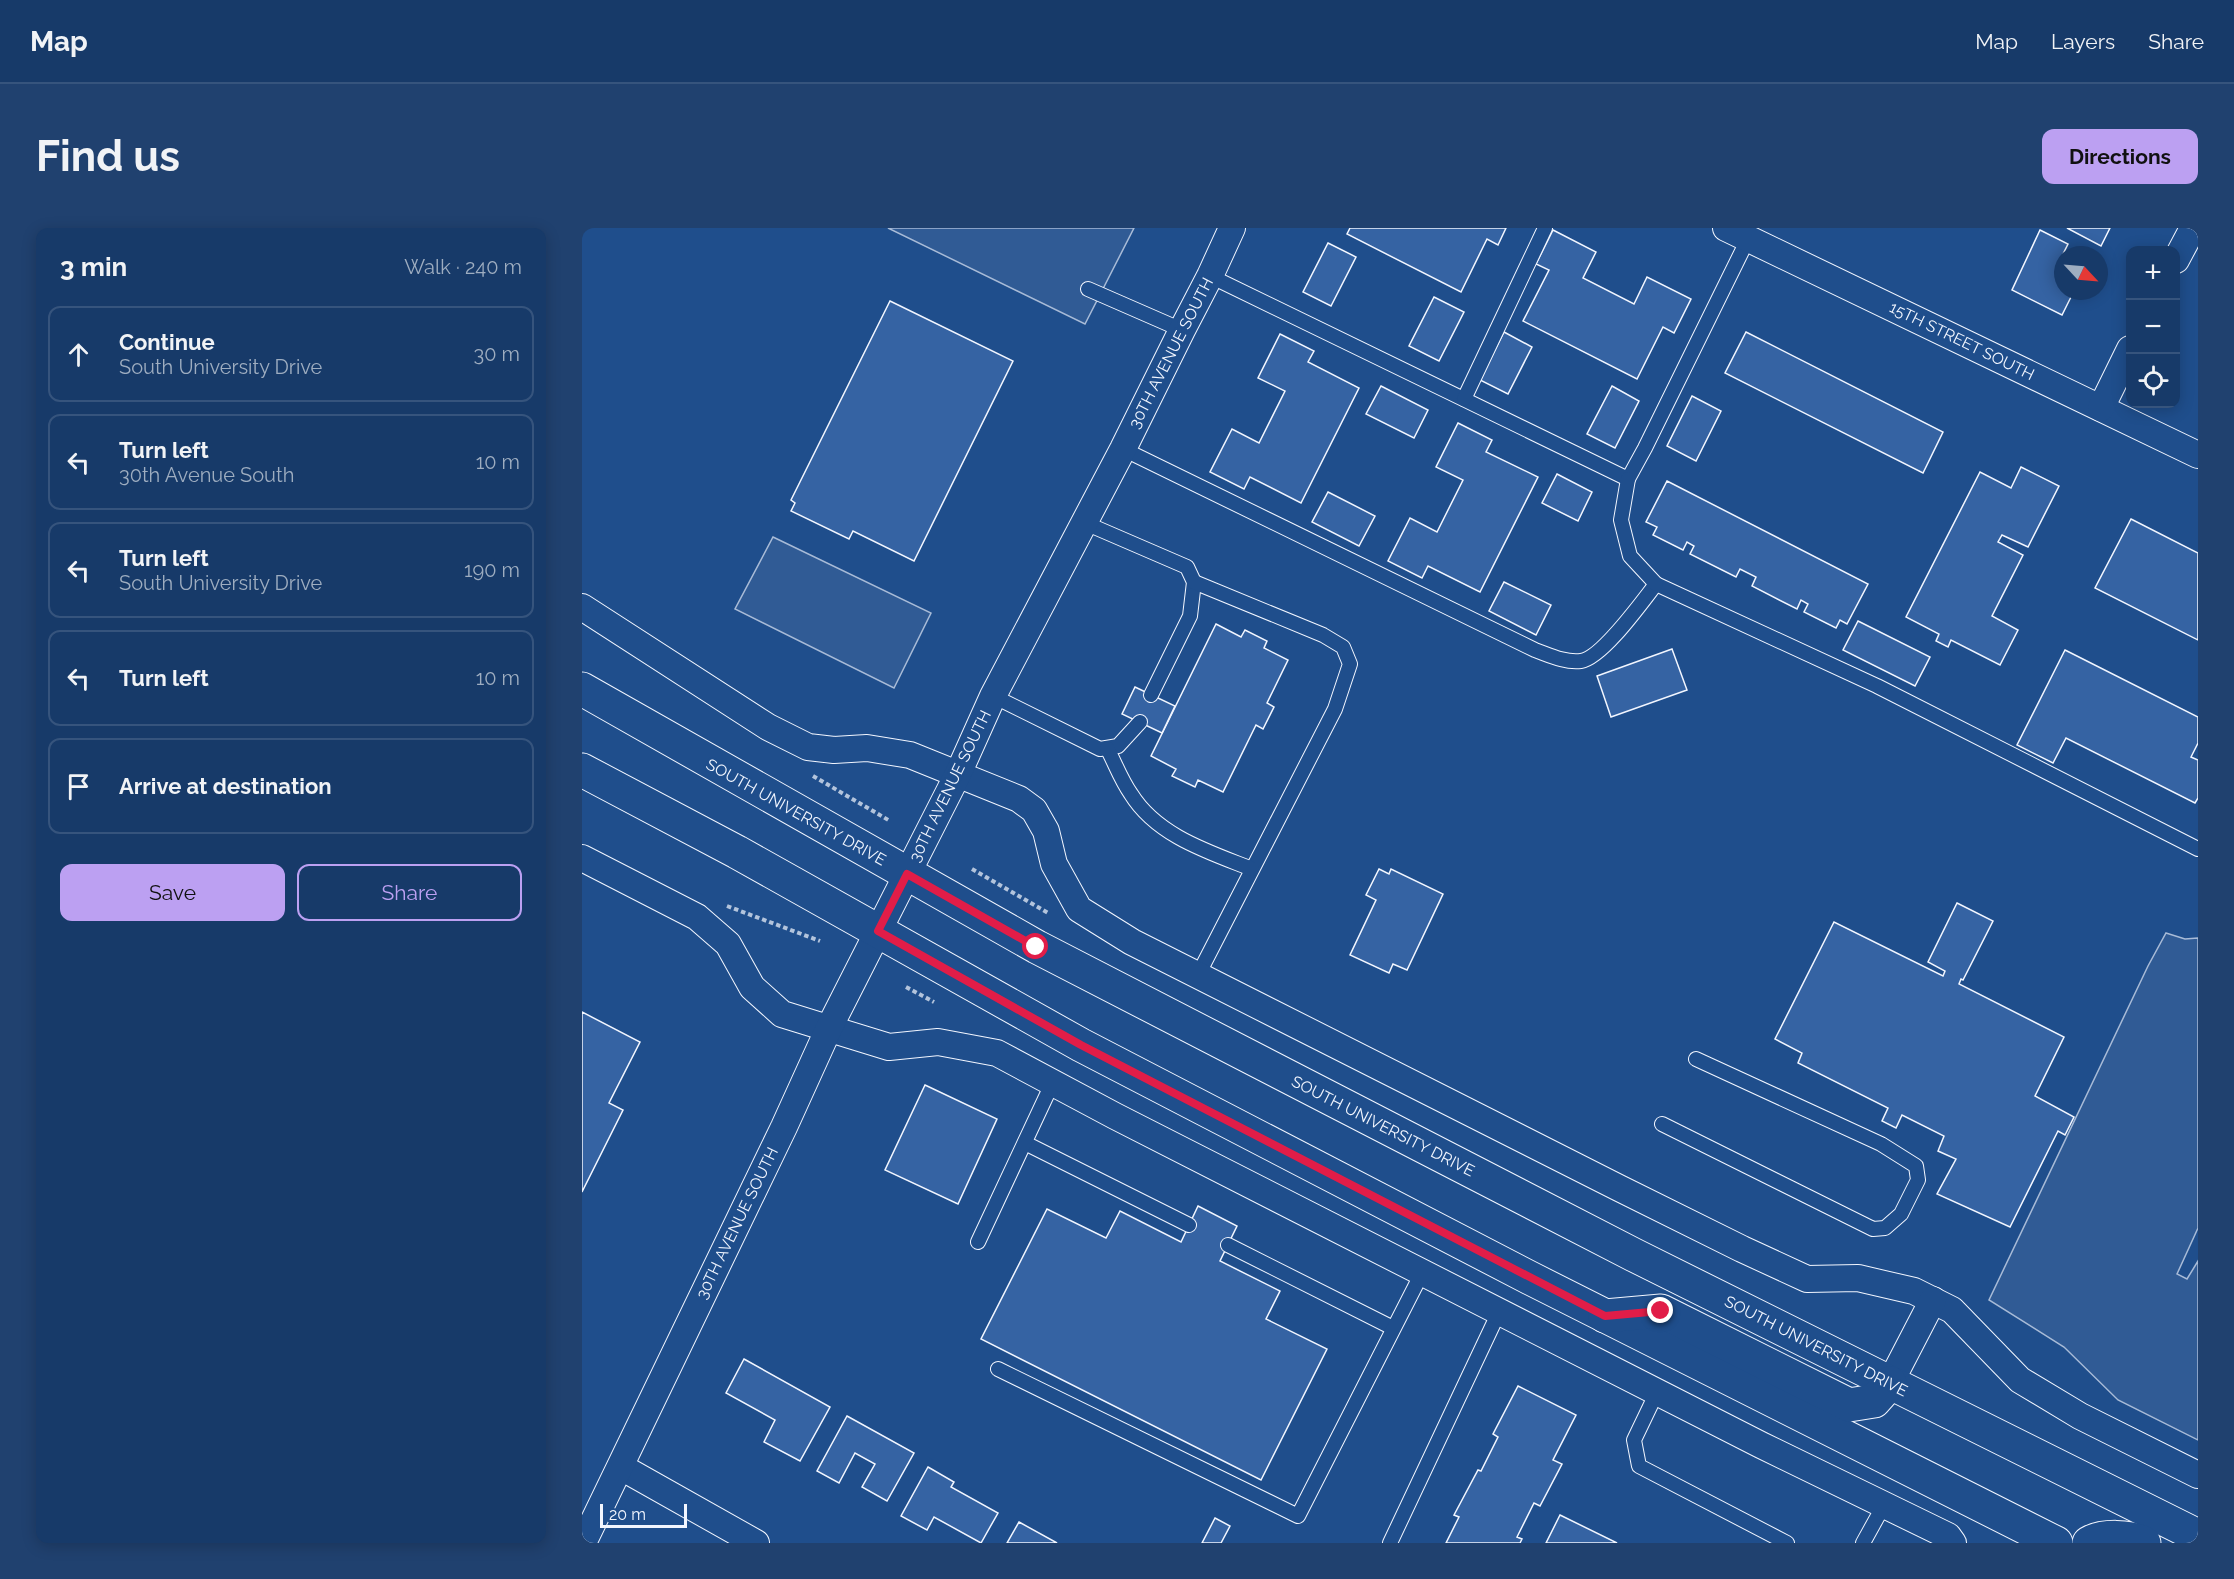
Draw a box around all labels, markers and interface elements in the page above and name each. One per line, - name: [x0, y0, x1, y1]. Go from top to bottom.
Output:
- text: Map: [30, 25, 88, 58]
- text: Map: [1975, 29, 2018, 54]
- text: Layers: [2051, 29, 2115, 54]
- text: Share: [2148, 29, 2204, 54]
- button: Directions: [2042, 129, 2198, 184]
- text: Find us: [36, 132, 180, 181]
- north arrow: [2054, 246, 2108, 300]
- map controls: [2126, 246, 2180, 408]
- button: +: [2126, 246, 2180, 300]
- text: 3 min: [60, 252, 127, 282]
- text: Walk · 240 m: [404, 255, 522, 279]
- street label: 30TH AVENUE SOUTH: [1125, 274, 1217, 432]
- street label: 15TH STREET SOUTH: [1886, 298, 2038, 384]
- button: −: [2126, 300, 2180, 354]
- text: Continue: [119, 329, 215, 355]
- icon: ahead: [62, 338, 95, 371]
- text: 30 m: [474, 342, 520, 366]
- button: locate: [2126, 354, 2180, 408]
- text: South University Drive: [119, 355, 322, 379]
- text: Turn left: [119, 437, 209, 463]
- icon: left: [62, 446, 95, 479]
- text: 10 m: [476, 450, 520, 474]
- text: 30th Avenue South: [119, 463, 294, 487]
- text: Turn left: [119, 545, 209, 571]
- icon: left: [62, 554, 95, 587]
- text: 190 m: [464, 558, 520, 582]
- text: South University Drive: [119, 571, 322, 595]
- icon: left: [62, 662, 95, 695]
- text: Turn left: [119, 665, 209, 691]
- text: 10 m: [476, 666, 520, 690]
- street label: 30TH AVENUE SOUTH: [905, 707, 995, 865]
- street label: SOUTH UNIVERSITY DRIVE: [703, 755, 889, 870]
- icon: arrive: [62, 770, 95, 803]
- text: Arrive at destination: [119, 773, 332, 799]
- button: Save: [60, 864, 285, 921]
- button: Share: [297, 864, 522, 921]
- route start: [1022, 933, 1048, 959]
- street label: SOUTH UNIVERSITY DRIVE: [1288, 1072, 1478, 1181]
- street label: 30TH AVENUE SOUTH: [692, 1144, 782, 1302]
- street label: SOUTH UNIVERSITY DRIVE: [1721, 1292, 1911, 1401]
- route end: [1647, 1297, 1673, 1323]
- scale bar: [600, 1501, 687, 1528]
- text: 20 m: [609, 1505, 646, 1524]

